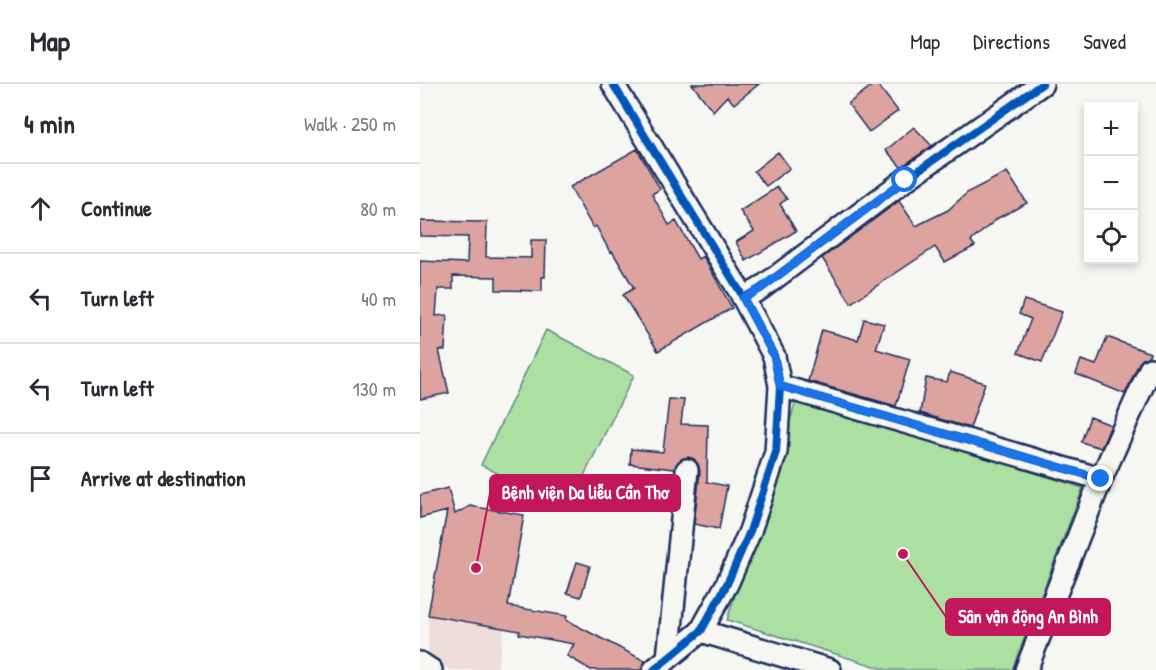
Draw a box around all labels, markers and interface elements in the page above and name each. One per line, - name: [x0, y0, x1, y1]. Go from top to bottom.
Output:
- text: Map: [30, 22, 70, 60]
- text: Map: [910, 27, 940, 56]
- text: Directions: [973, 27, 1050, 56]
- text: Saved: [1083, 27, 1126, 56]
- map controls: [1084, 102, 1138, 264]
- button: +: [1084, 102, 1138, 156]
- text: 4 min: [24, 106, 75, 141]
- text: Walk · 250 m: [304, 110, 396, 137]
- button: −: [1084, 156, 1138, 210]
- route start: [891, 166, 917, 192]
- icon: ahead: [24, 192, 57, 225]
- text: Continue: [81, 193, 152, 223]
- text: 80 m: [360, 195, 396, 222]
- button: locate: [1084, 210, 1138, 264]
- icon: left: [24, 282, 57, 315]
- text: Turn left: [81, 283, 154, 313]
- text: 40 m: [361, 285, 396, 312]
- icon: left: [24, 372, 57, 405]
- text: Turn left: [81, 373, 154, 403]
- text: 130 m: [353, 375, 396, 402]
- icon: arrive: [24, 462, 57, 495]
- text: Arrive at destination: [81, 463, 246, 493]
- route end: [1087, 465, 1113, 491]
- callout: Bệnh viện Da liễu Cần Thơ: [490, 475, 680, 511]
- text: Bệnh viện Da liễu Cần Thơ: [502, 480, 670, 505]
- callout: Sân vận động An Bình: [946, 599, 1110, 635]
- text: Sân vận động An Bình: [958, 604, 1098, 630]

